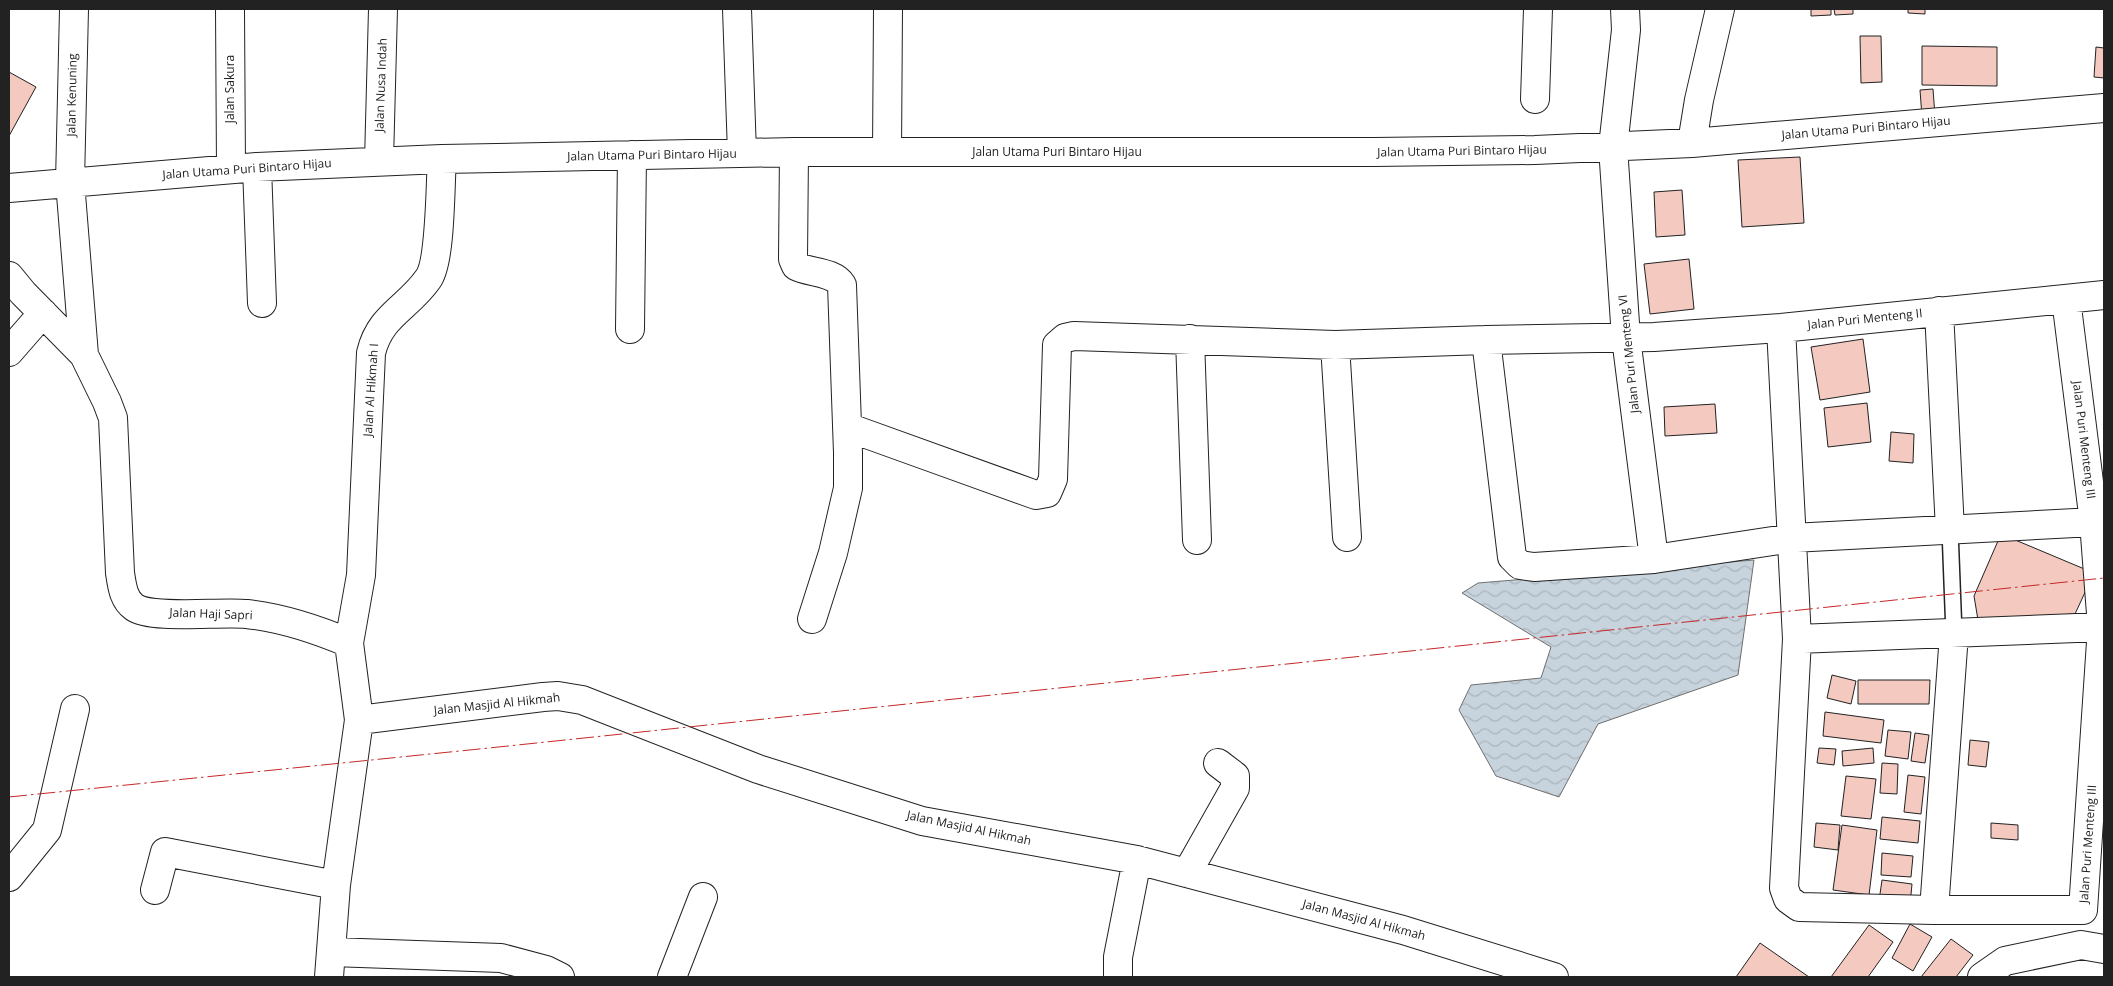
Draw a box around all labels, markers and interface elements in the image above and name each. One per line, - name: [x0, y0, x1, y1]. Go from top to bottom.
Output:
- street label: Jalan Nusa Indah: [370, 38, 391, 133]
- street label: Jalan Kenuning: [62, 53, 81, 138]
- street label: Jalan Sakura: [221, 55, 238, 124]
- street label: Jalan Utama Puri Bintaro Hijau: [1780, 112, 1951, 143]
- street label: Jalan Utama Puri Bintaro Hijau: [1376, 141, 1547, 160]
- street label: Jalan Utama Puri Bintaro Hijau: [971, 143, 1142, 160]
- street label: Jalan Utama Puri Bintaro Hijau: [566, 145, 737, 164]
- street label: Jalan Utama Puri Bintaro Hijau: [161, 154, 332, 183]
- street label: Jalan Puri Menteng VI: [1614, 294, 1643, 415]
- street label: Jalan Puri Menteng II: [1806, 304, 1923, 333]
- street label: Jalan Al Hikmah I: [359, 343, 382, 438]
- street label: Jalan Puri Menteng III: [2069, 379, 2100, 500]
- street label: Jalan Haji Sapri: [168, 604, 253, 623]
- street label: Jalan Masjid Al Hikmah: [432, 688, 561, 719]
- street label: Jalan Puri Menteng III: [2075, 784, 2100, 905]
- street label: Jalan Masjid Al Hikmah: [904, 806, 1033, 849]
- street label: Jalan Masjid Al Hikmah: [1300, 895, 1428, 944]

